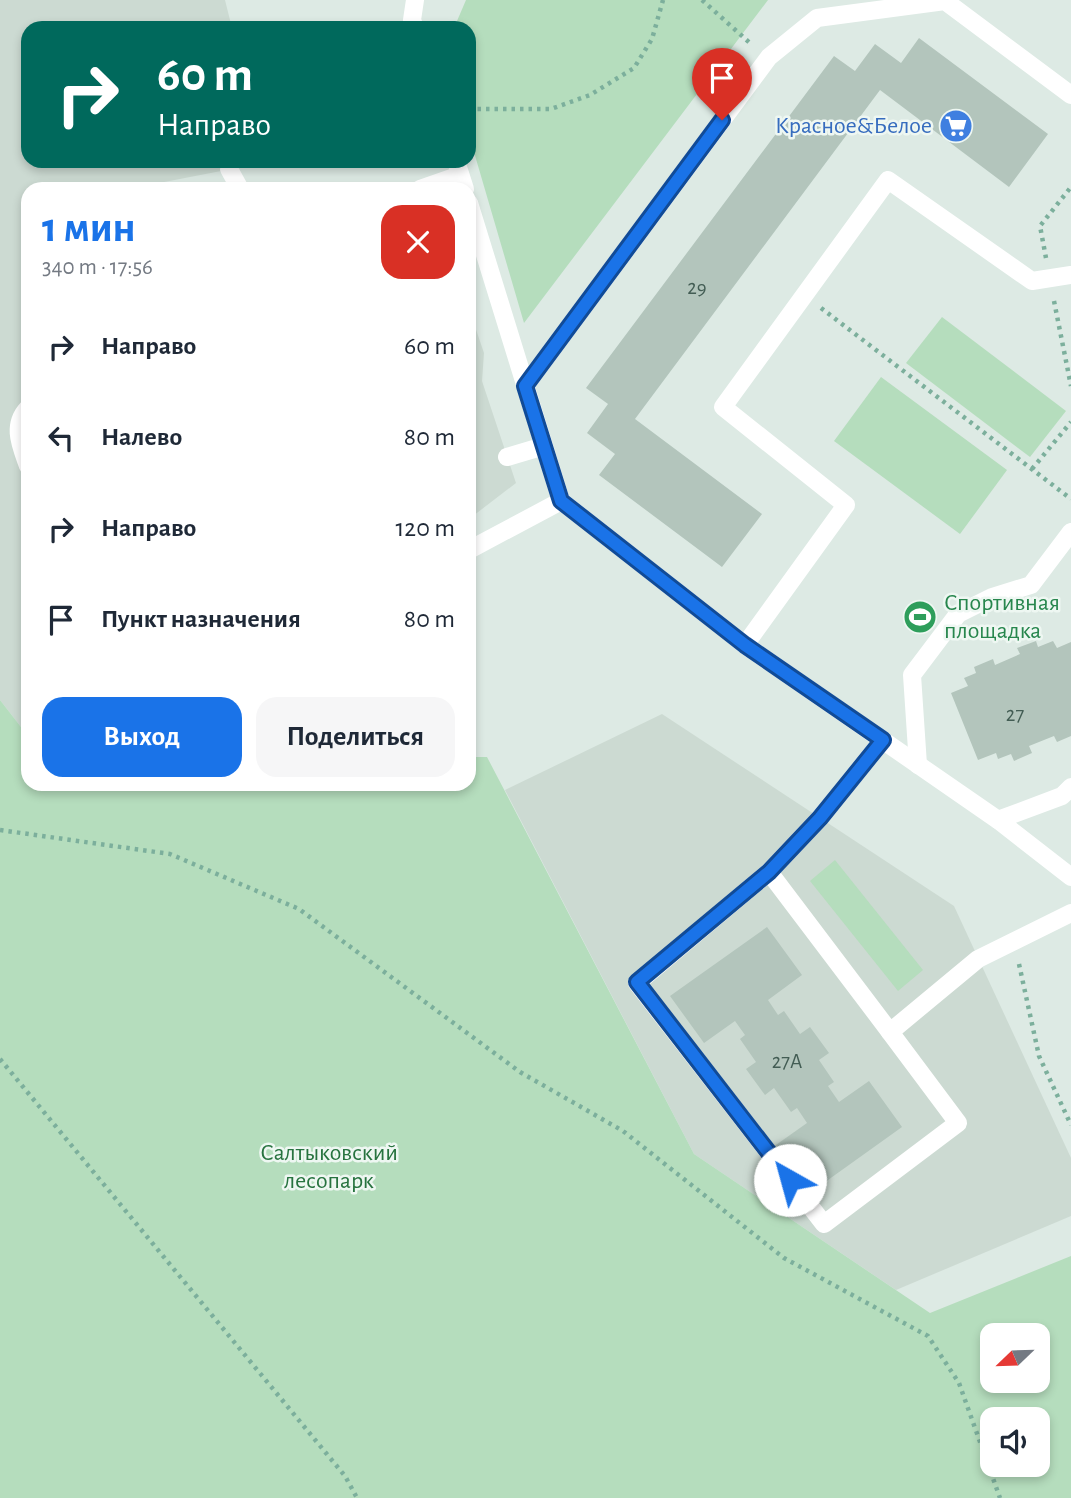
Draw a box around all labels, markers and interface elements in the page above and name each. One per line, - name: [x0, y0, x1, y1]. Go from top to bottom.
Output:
- pin: [692, 48, 752, 120]
- icon: right: [42, 49, 133, 140]
- text: 60 m: [157, 51, 253, 100]
- icon: arrive: [703, 59, 741, 97]
- supermarket icon: Красное&Белое: [937, 107, 975, 145]
- text: Направо: [157, 109, 271, 141]
- place label: Красное&Белое: [775, 114, 932, 138]
- button: close: [381, 205, 455, 279]
- text: 1 мин: [42, 207, 136, 249]
- text: 340 m · 17:56: [42, 256, 153, 279]
- house number: 29: [687, 277, 707, 298]
- icon: right: [42, 328, 80, 366]
- text: Направо: [101, 333, 196, 359]
- text: 60 m: [404, 333, 455, 359]
- icon: left: [42, 419, 80, 457]
- text: Налево: [101, 424, 182, 450]
- text: 80 m: [404, 424, 455, 450]
- icon: right: [42, 510, 80, 548]
- text: Направо: [101, 515, 196, 541]
- text: 120 m: [395, 515, 455, 541]
- place label: Спортивная площадка: [944, 591, 1060, 643]
- sports icon: Спортивная площадка: [901, 598, 939, 636]
- icon: arrive: [42, 601, 80, 639]
- text: Пункт назначения: [101, 606, 301, 632]
- text: 80 m: [404, 606, 455, 632]
- button: Выход: [42, 697, 242, 777]
- button: Поделиться: [256, 697, 455, 777]
- house number: 27: [1006, 704, 1024, 725]
- house number: 27А: [772, 1051, 802, 1072]
- park label: Салтыковский лесопарк: [260, 1141, 398, 1193]
- position arrow: [753, 1143, 827, 1217]
- north arrow: [980, 1323, 1050, 1393]
- map controls: [980, 1323, 1050, 1477]
- button: sound: [980, 1407, 1050, 1477]

